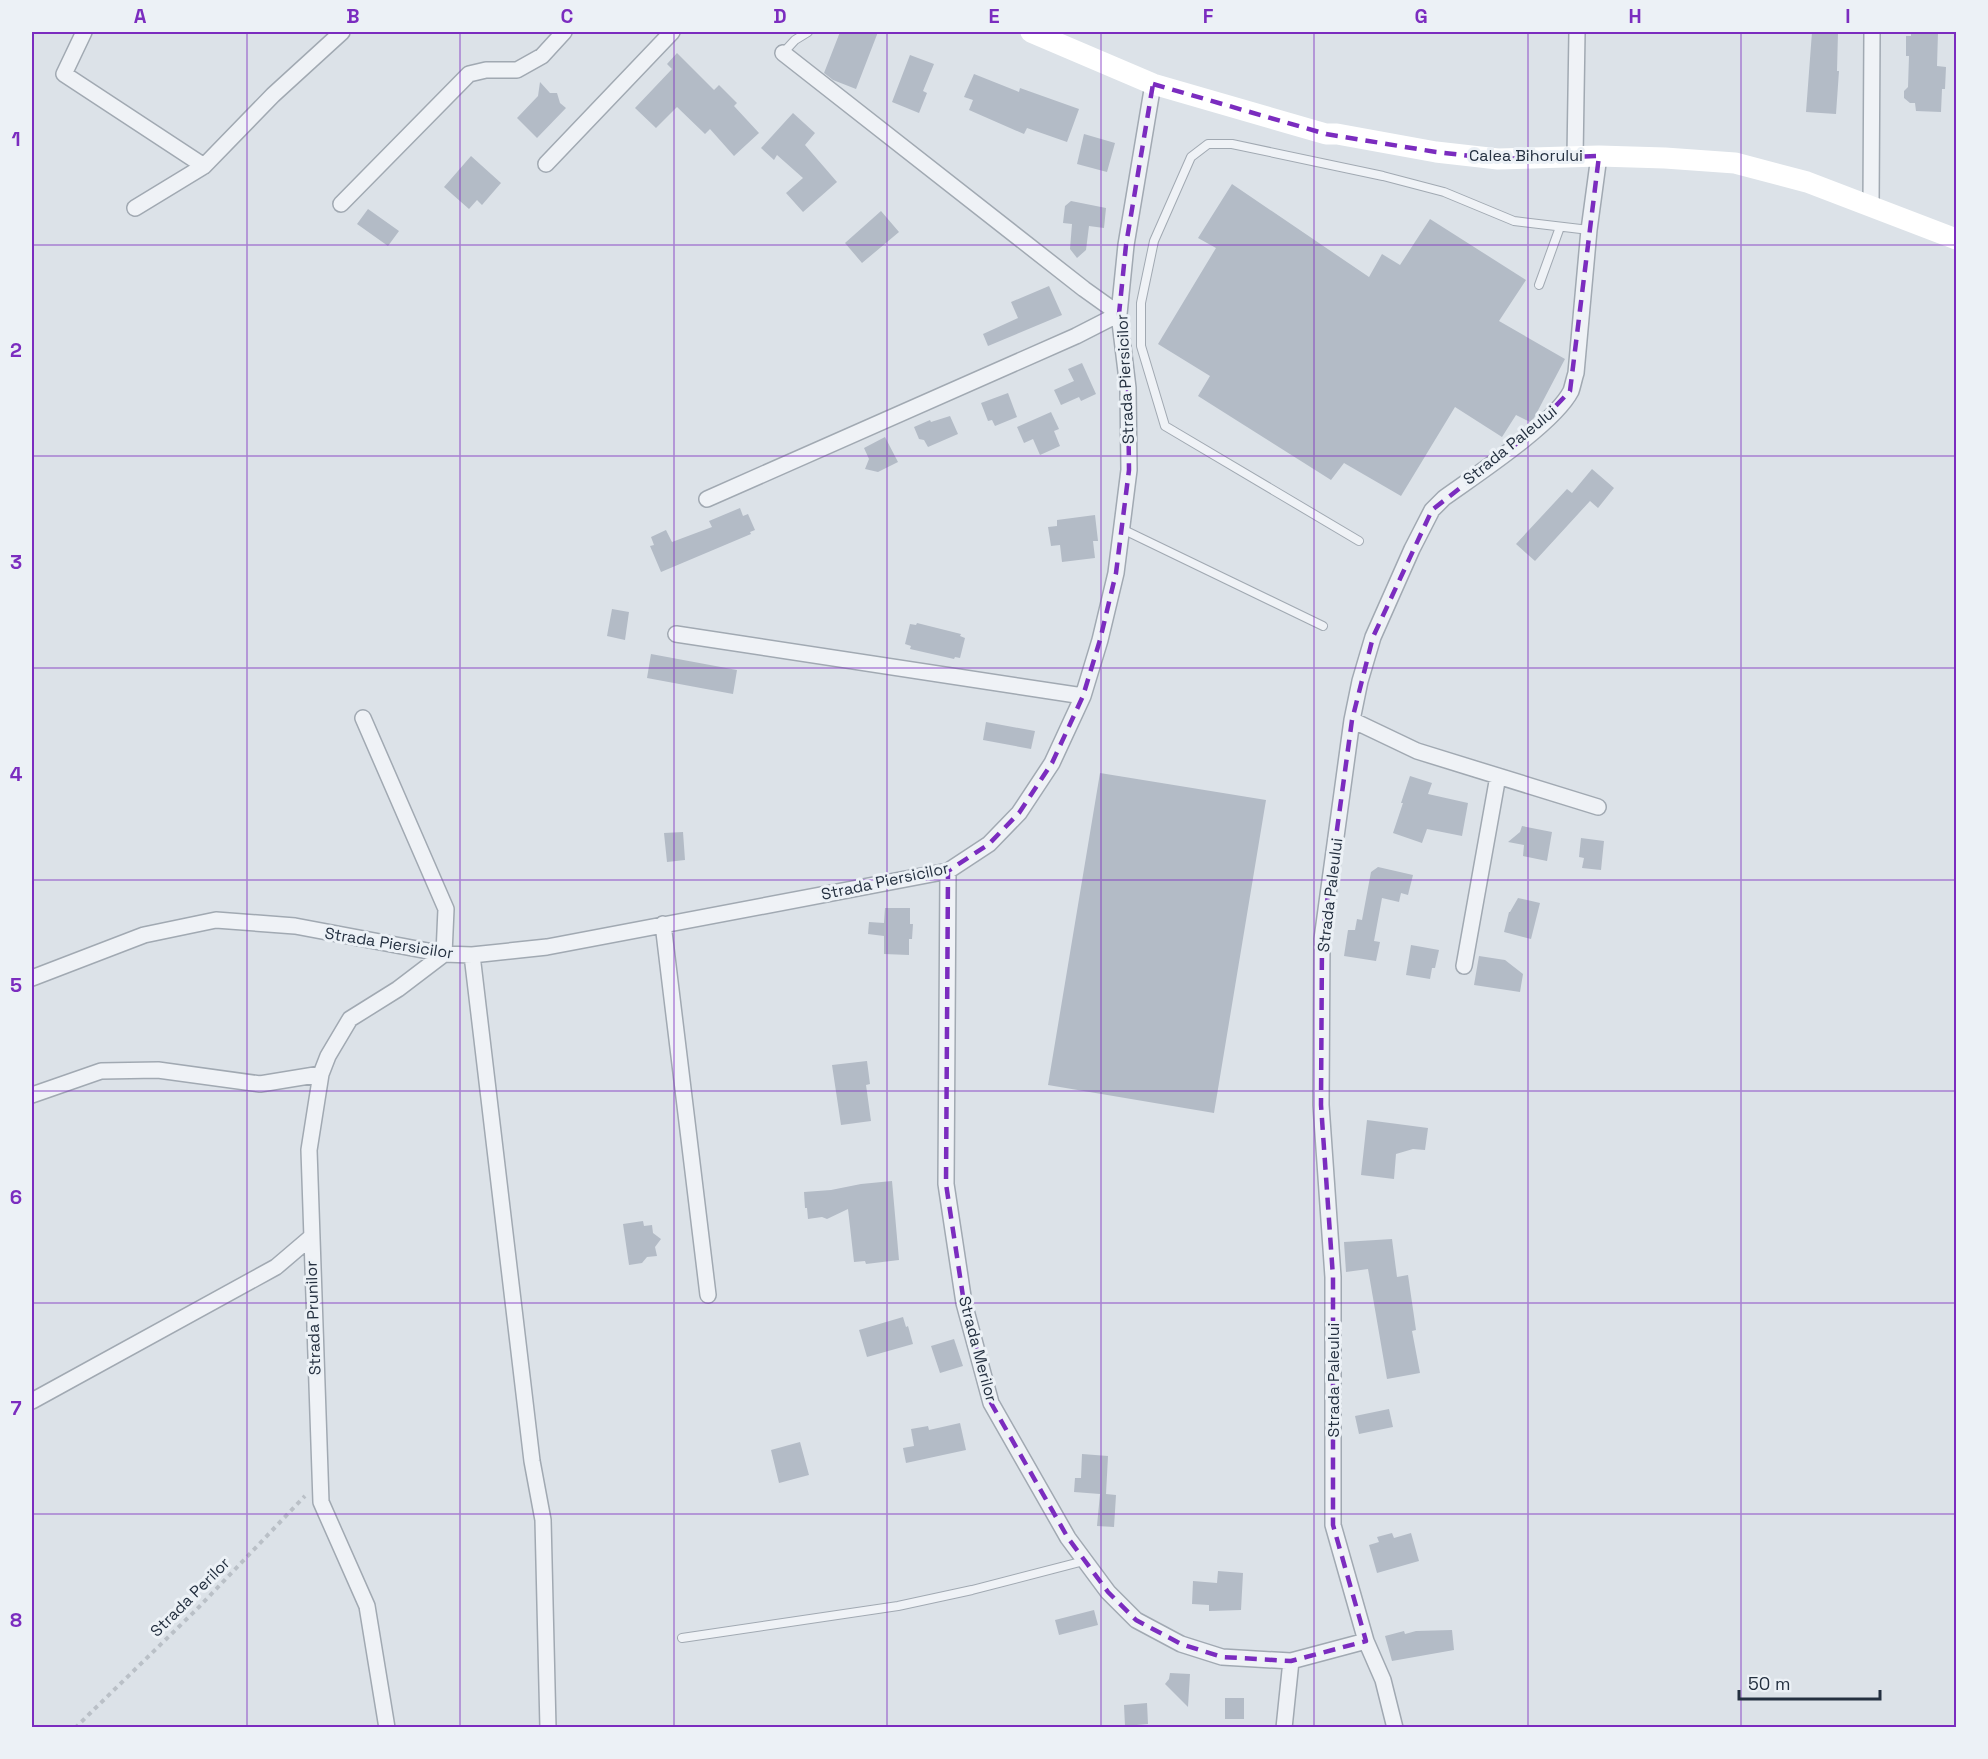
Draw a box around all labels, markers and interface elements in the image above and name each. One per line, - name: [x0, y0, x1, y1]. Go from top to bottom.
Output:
- text: A: [134, 3, 147, 29]
- text: B: [346, 3, 360, 29]
- text: C: [561, 3, 574, 29]
- text: D: [773, 3, 787, 29]
- text: E: [988, 3, 1000, 29]
- text: F: [1203, 3, 1214, 29]
- text: G: [1414, 3, 1428, 29]
- text: H: [1628, 3, 1642, 29]
- text: I: [1845, 3, 1851, 29]
- text: 1: [11, 126, 21, 152]
- street label: Calea Bihorului: [1469, 145, 1583, 166]
- street label: Strada Piersicilor: [1111, 313, 1139, 445]
- text: 2: [10, 337, 22, 363]
- street label: Strada Paleului: [1459, 401, 1561, 489]
- text: 3: [10, 549, 22, 575]
- text: 4: [10, 761, 23, 787]
- street label: Strada Paleului: [1313, 837, 1347, 953]
- street label: Strada Piersicilor: [819, 857, 951, 905]
- street label: Strada Piersicilor: [323, 922, 455, 964]
- text: 5: [10, 972, 22, 998]
- text: 6: [10, 1184, 22, 1210]
- street label: Strada Prunilor: [301, 1260, 325, 1376]
- street label: Strada Merilor: [954, 1294, 1002, 1404]
- street label: Strada Paleului: [1323, 1323, 1344, 1437]
- text: 7: [10, 1395, 22, 1421]
- street label: Strada Perilor: [146, 1553, 234, 1641]
- text: 8: [10, 1607, 22, 1633]
- scale bar: [1739, 1663, 1880, 1701]
- text: 50 m: [1748, 1672, 1790, 1695]

